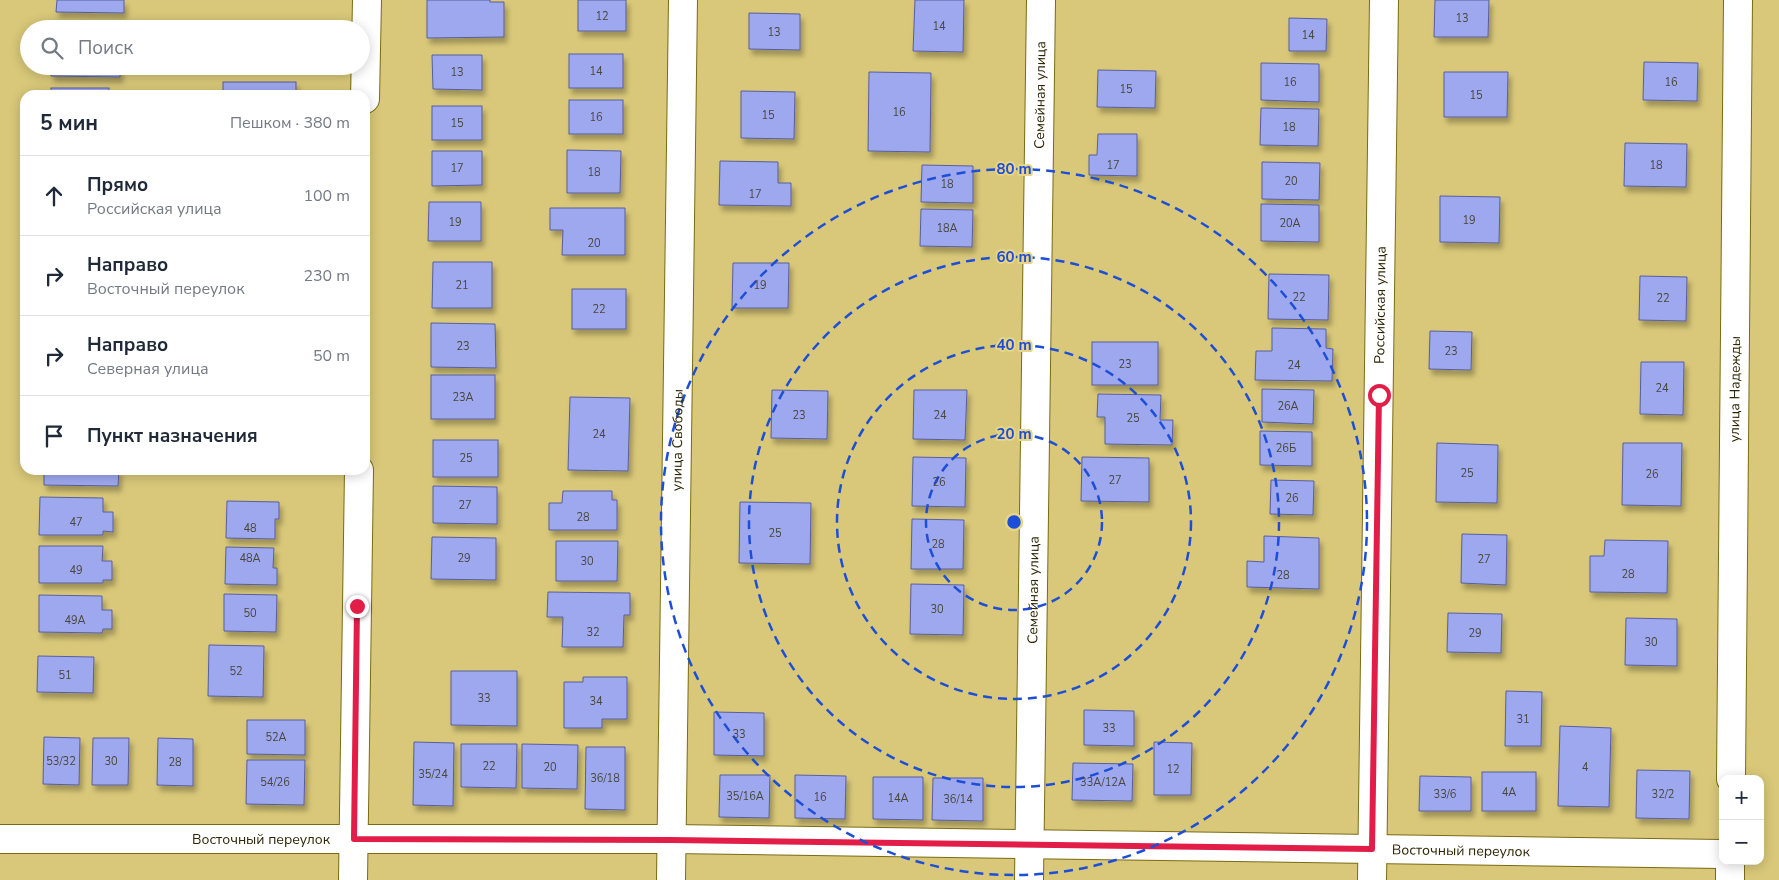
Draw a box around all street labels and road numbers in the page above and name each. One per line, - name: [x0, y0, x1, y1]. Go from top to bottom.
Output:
- street label: Семейная улица: [1029, 41, 1050, 149]
- street label: Российская улица: [1370, 246, 1390, 364]
- street label: улица Надежды: [1725, 336, 1744, 442]
- street label: улица Свободы: [667, 389, 687, 491]
- street label: Семейная улица: [1023, 536, 1043, 644]
- street label: Восточный переулок: [192, 830, 331, 849]
- street label: Восточный переулок: [1392, 840, 1531, 861]

